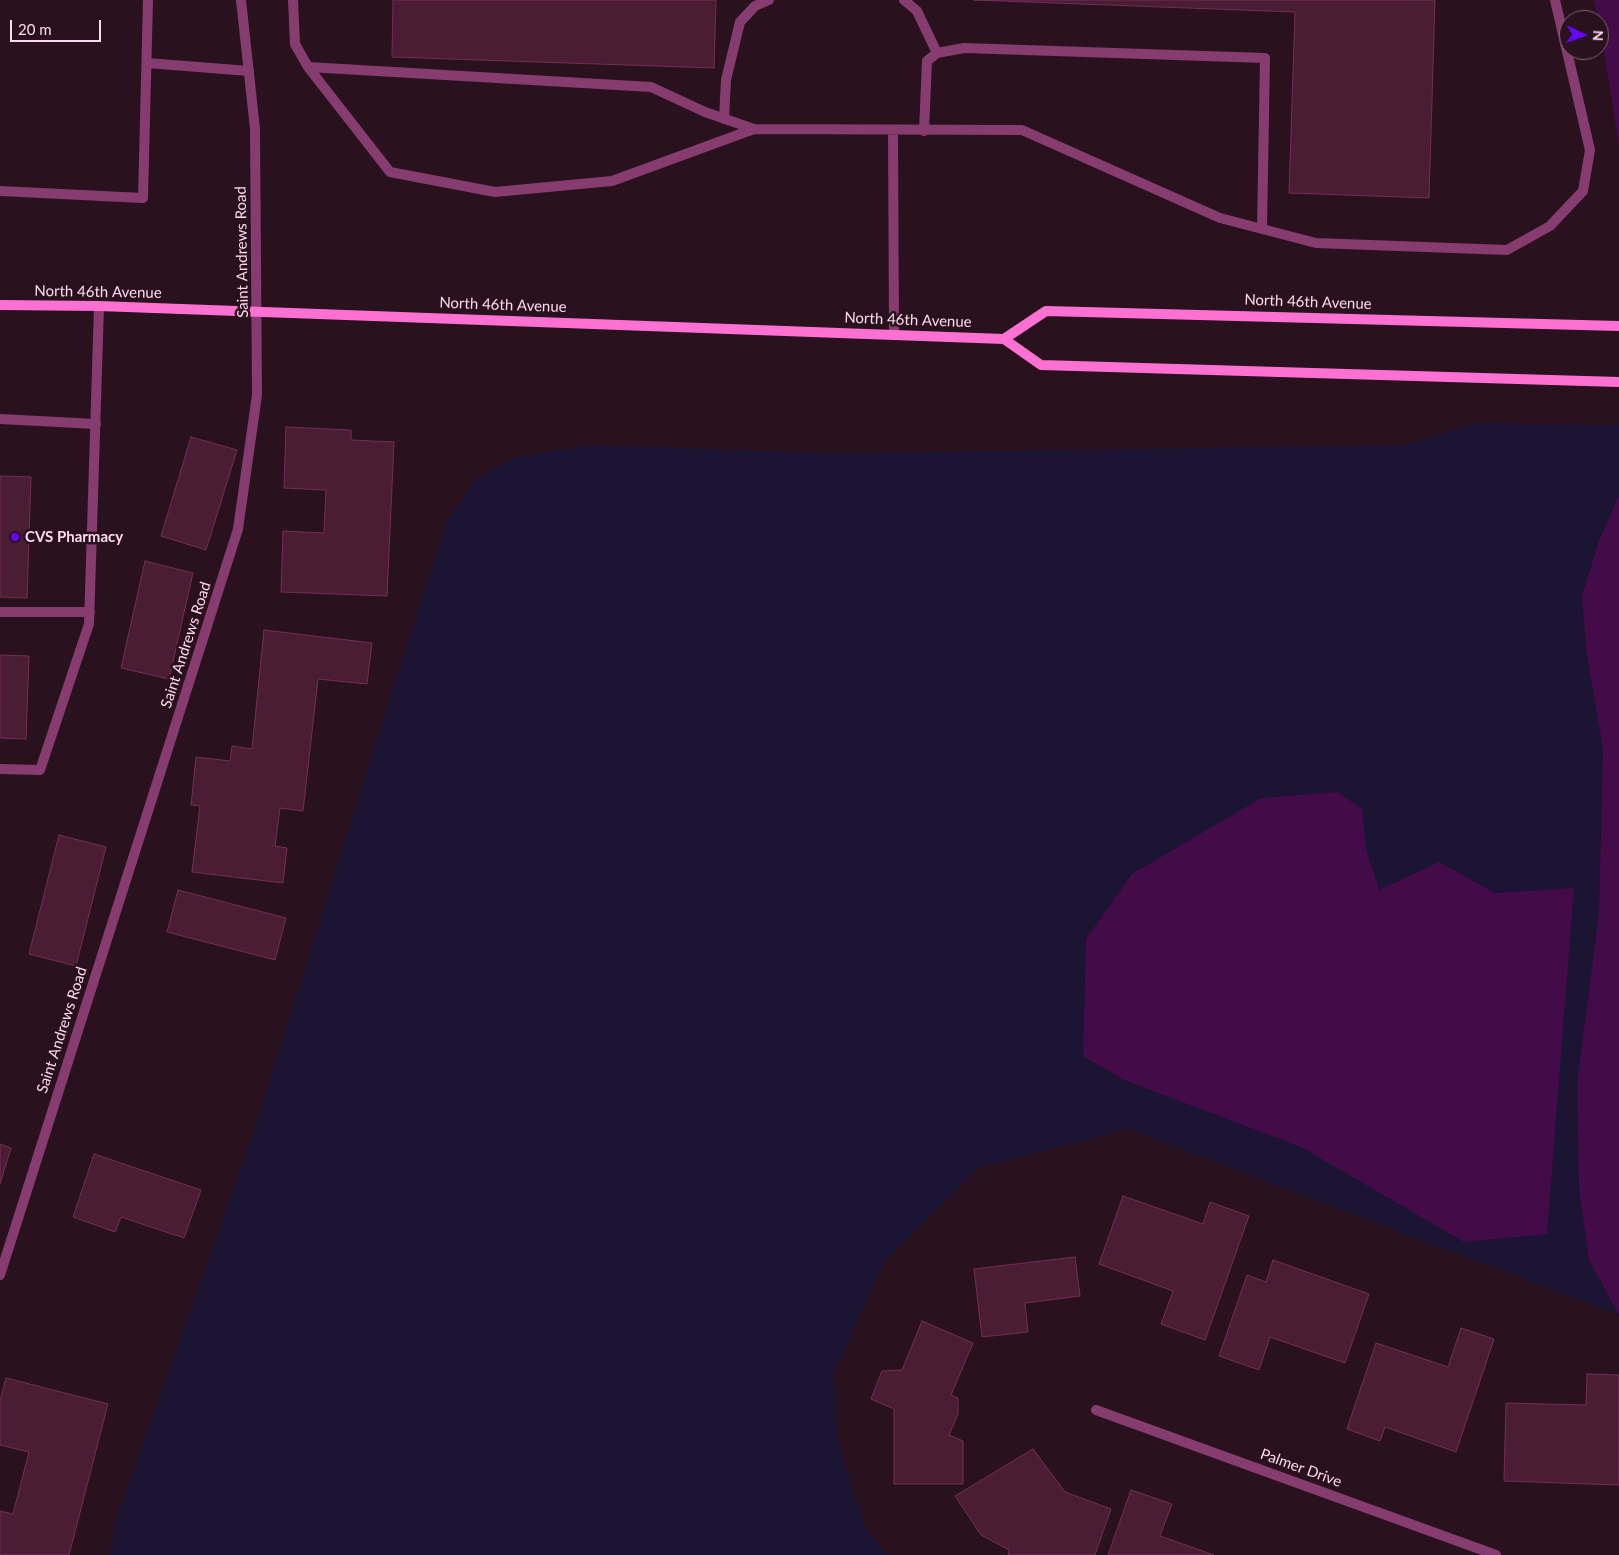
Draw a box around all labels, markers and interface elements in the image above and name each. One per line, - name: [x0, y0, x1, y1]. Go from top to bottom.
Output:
- scale bar: [12, 10, 104, 42]
- north arrow: [1559, 10, 1609, 60]
- text: 20 m: [18, 20, 52, 38]
- text: N: [1590, 30, 1607, 42]
- street label: Saint Andrews Road: [232, 186, 252, 318]
- street label: North 46th Avenue: [34, 282, 162, 302]
- street label: North 46th Avenue: [1244, 291, 1372, 313]
- street label: North 46th Avenue: [439, 294, 567, 316]
- street label: North 46th Avenue: [844, 309, 972, 331]
- place label: CVS Pharmacy: [25, 528, 123, 546]
- marker: CVS Pharmacy: [9, 531, 21, 543]
- street label: Saint Andrews Road: [157, 580, 215, 710]
- street label: Saint Andrews Road: [33, 965, 91, 1095]
- street label: Palmer Drive: [1258, 1445, 1344, 1491]

